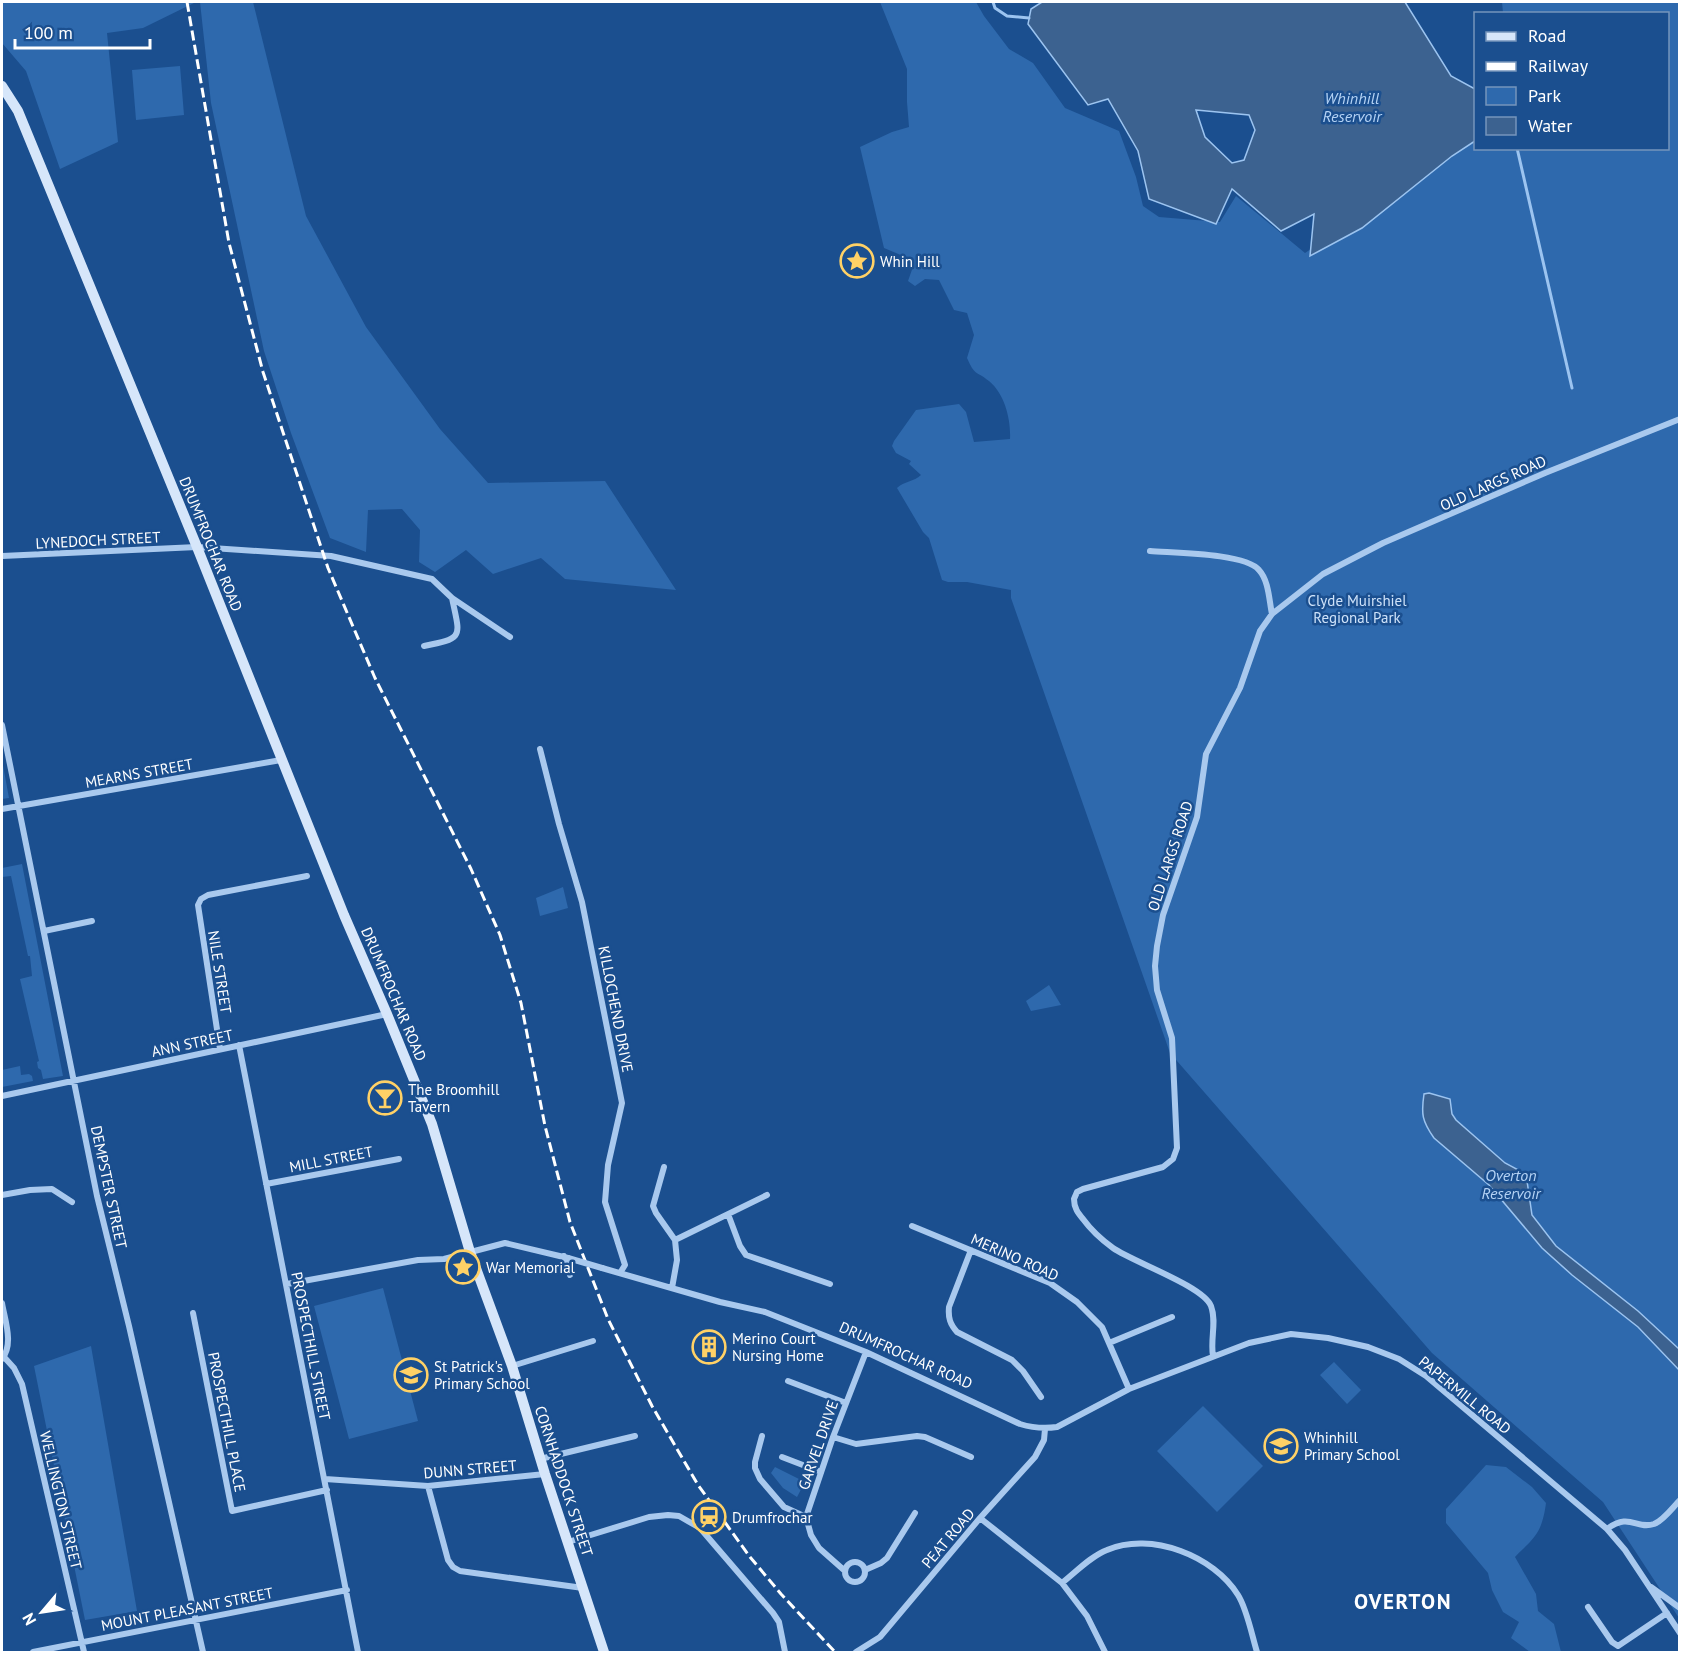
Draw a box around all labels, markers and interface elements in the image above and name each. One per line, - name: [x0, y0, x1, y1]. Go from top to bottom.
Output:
- scale bar: [15, 12, 150, 50]
- legend: [1474, 12, 1669, 150]
- text: 100 m: [24, 21, 73, 44]
- text: Road: [1528, 24, 1566, 47]
- text: Railway: [1528, 54, 1589, 77]
- text: Park: [1528, 84, 1561, 107]
- water label: Whinhill Reservoir: [1322, 88, 1383, 126]
- text: Water: [1528, 114, 1572, 137]
- place icon: Whin Hill: [839, 243, 875, 279]
- place label: Whin Hill: [880, 252, 940, 271]
- street label: OLD LARGS ROAD: [1437, 451, 1549, 515]
- street label: DRUMFROCHAR ROAD: [175, 474, 247, 614]
- street label: LYNEDOCH STREET: [35, 527, 162, 553]
- park label: Clyde Muirshiel Regional Park: [1307, 591, 1407, 627]
- street label: MEARNS STREET: [84, 754, 195, 792]
- street label: OLD LARGS ROAD: [1143, 799, 1197, 913]
- street label: DRUMFROCHAR ROAD: [357, 924, 431, 1064]
- street label: NILE STREET: [204, 929, 236, 1016]
- street label: KILLOCHEND DRIVE: [594, 944, 638, 1074]
- street label: ANN STREET: [150, 1025, 235, 1061]
- bar icon: The Broomhill Tavern: [367, 1080, 403, 1116]
- place label: The Broomhill Tavern: [408, 1080, 500, 1116]
- street label: DEMPSTER STREET: [87, 1124, 131, 1251]
- street label: MILL STREET: [288, 1141, 375, 1176]
- water label: Overton Reservoir: [1481, 1165, 1542, 1203]
- street label: MERINO ROAD: [968, 1229, 1062, 1285]
- place icon: War Memorial: [445, 1249, 481, 1285]
- place label: War Memorial: [486, 1258, 576, 1277]
- street label: PROSPECTHILL STREET: [287, 1270, 335, 1422]
- street label: DRUMFROCHAR ROAD: [836, 1317, 976, 1393]
- building icon: Merino Court Nursing Home: [691, 1329, 727, 1365]
- place label: Merino Court Nursing Home: [732, 1329, 824, 1365]
- street label: PROSPECTHILL PLACE: [204, 1350, 250, 1494]
- street label: PAPERMILL ROAD: [1415, 1352, 1515, 1438]
- school or university icon: St Patrick's Primary School: [393, 1357, 429, 1393]
- place label: St Patrick's Primary School: [434, 1357, 530, 1393]
- street label: GARVEL DRIVE: [794, 1398, 842, 1492]
- street label: CORNHADDOCK STREET: [531, 1403, 598, 1559]
- school or university icon: Whinhill Primary School: [1263, 1428, 1299, 1464]
- place label: Whinhill Primary School: [1304, 1428, 1400, 1464]
- street label: WELLINGTON STREET: [36, 1429, 86, 1572]
- street label: DUNN STREET: [423, 1455, 518, 1483]
- station icon: Drumfrochar: [691, 1499, 727, 1535]
- street label: PEAT ROAD: [917, 1504, 979, 1572]
- place label: Drumfrochar: [732, 1508, 813, 1527]
- north arrow: [12, 1582, 72, 1642]
- street label: MOUNT PLEASANT STREET: [99, 1583, 275, 1635]
- district label: OVERTON: [1354, 1588, 1452, 1615]
- text: N: [18, 1610, 40, 1629]

